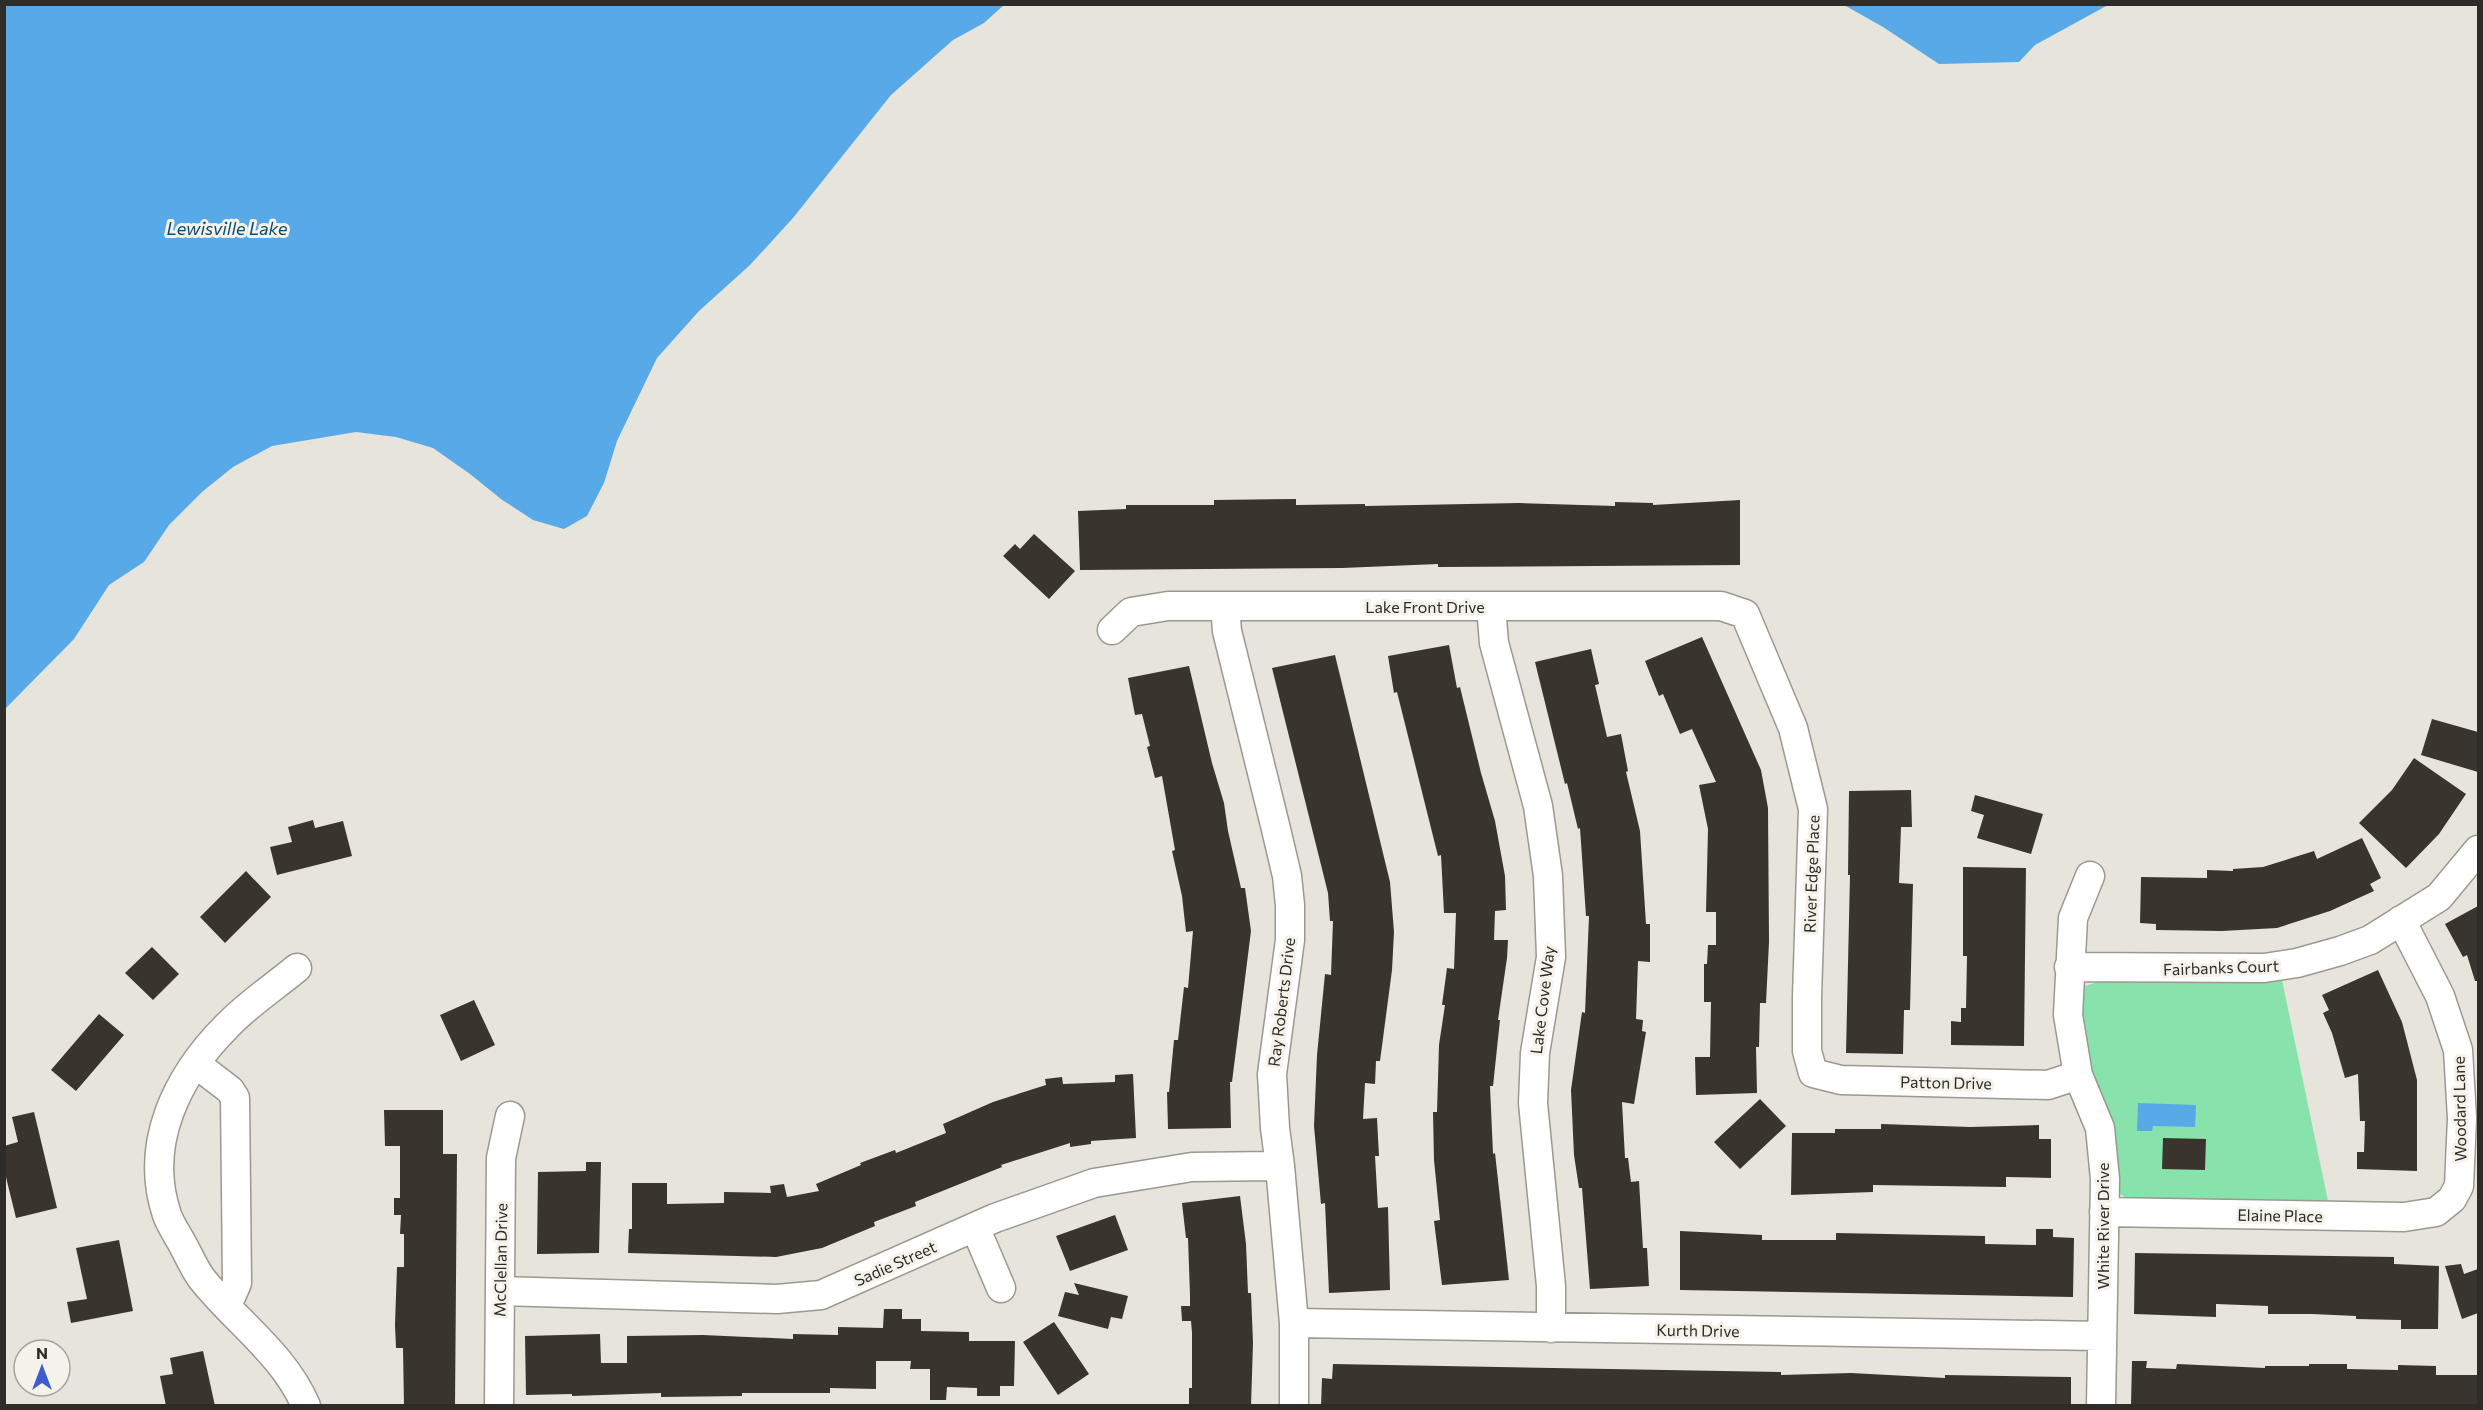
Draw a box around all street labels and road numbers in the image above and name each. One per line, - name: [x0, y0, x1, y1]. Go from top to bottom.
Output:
- street label: Lake Front Drive: [1365, 597, 1485, 616]
- street label: River Edge Place: [1799, 815, 1823, 933]
- street label: Ray Roberts Drive: [1264, 936, 1298, 1068]
- street label: Lake Cove Way: [1526, 945, 1558, 1055]
- street label: Fairbanks Court: [2163, 955, 2280, 979]
- street label: Woodard Lane: [2449, 1056, 2469, 1162]
- street label: Patton Drive: [1900, 1072, 1992, 1092]
- street label: White River Drive: [2093, 1163, 2112, 1289]
- street label: McClellan Drive: [490, 1203, 510, 1317]
- street label: Elaine Place: [2237, 1205, 2323, 1225]
- street label: Sadie Street: [851, 1236, 939, 1290]
- street label: Kurth Drive: [1656, 1320, 1740, 1340]

